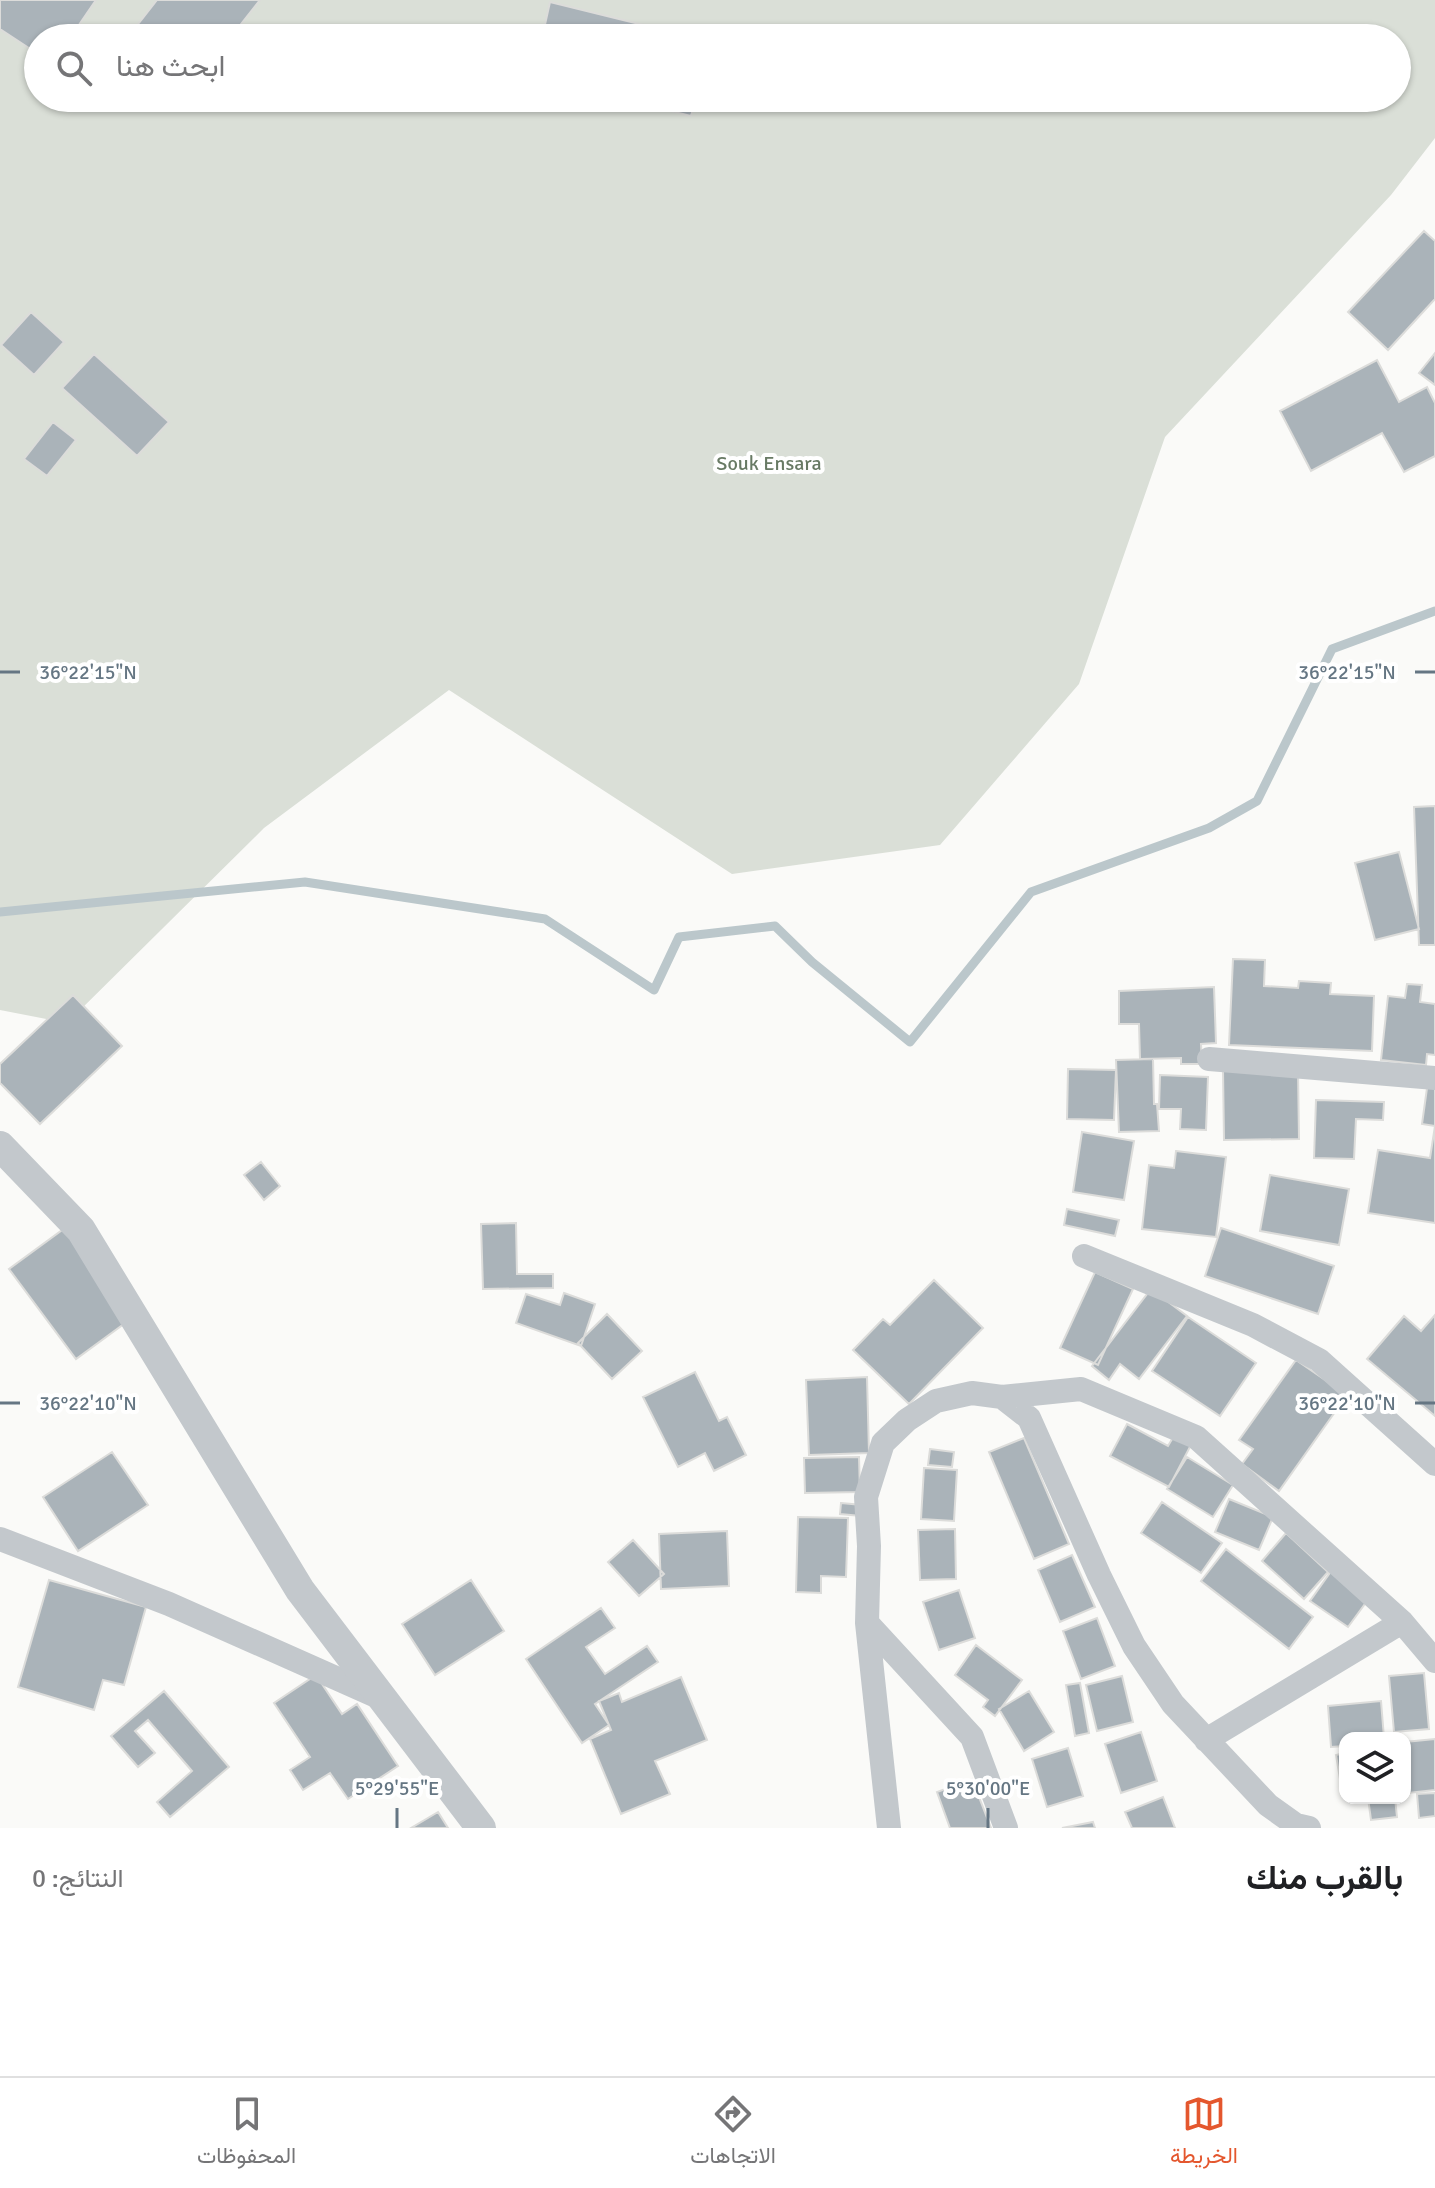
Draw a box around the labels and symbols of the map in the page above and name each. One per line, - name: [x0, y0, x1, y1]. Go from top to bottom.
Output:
- park label: Souk Ensara: [716, 451, 822, 476]
- text: 36°22'15"N: [39, 660, 137, 685]
- text: 36°22'15"N: [1298, 660, 1396, 685]
- text: 36°22'10"N: [39, 1391, 137, 1416]
- text: 36°22'10"N: [1298, 1391, 1396, 1416]
- text: 5°29'55"E: [355, 1776, 439, 1801]
- text: 5°30'00"E: [946, 1776, 1030, 1801]

